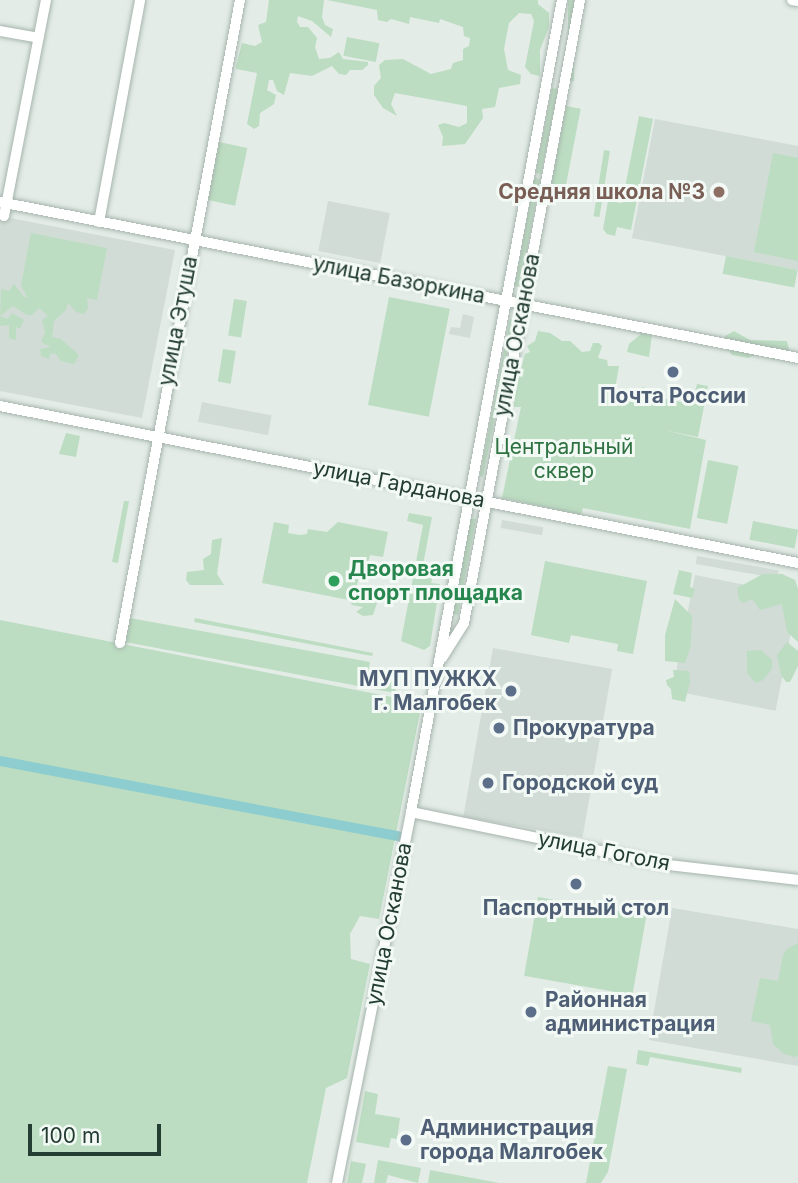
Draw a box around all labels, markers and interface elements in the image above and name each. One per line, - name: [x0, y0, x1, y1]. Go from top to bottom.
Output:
- place label: Средняя школа №3: [498, 179, 705, 205]
- marker: Средняя школа №3: [711, 184, 727, 200]
- street label: улица Базоркина: [311, 251, 487, 309]
- street label: улица Осканова: [489, 251, 545, 419]
- street label: улица Этуша: [153, 254, 203, 388]
- marker: Почта России: [665, 364, 681, 380]
- place label: Почта России: [600, 383, 746, 409]
- park label: Центральный сквер: [495, 434, 633, 484]
- street label: улица Гарданова: [311, 455, 487, 513]
- place label: Дворовая спорт площадка: [348, 556, 523, 606]
- marker: Дворовая спорт площадка: [326, 573, 342, 589]
- place label: МУП ПУЖКХ г. Малгобек: [359, 666, 497, 716]
- marker: МУП ПУЖКХ г. Малгобек: [503, 683, 519, 699]
- place label: Прокуратура: [513, 715, 655, 741]
- marker: Прокуратура: [491, 720, 507, 736]
- place label: Городской суд: [502, 770, 658, 796]
- marker: Городской суд: [480, 775, 496, 791]
- street label: улица Гоголя: [536, 826, 672, 876]
- street label: улица Осканова: [361, 840, 417, 1008]
- marker: Паспортный стол: [568, 876, 584, 892]
- place label: Паспортный стол: [483, 895, 669, 921]
- place label: Районная администрация: [545, 987, 715, 1037]
- marker: Районная администрация: [523, 1004, 539, 1020]
- scale bar: [32, 1110, 164, 1154]
- place label: Администрация города Малгобек: [420, 1115, 603, 1165]
- text: 100 m: [41, 1123, 100, 1148]
- marker: Администрация города Малгобек: [398, 1132, 414, 1148]

